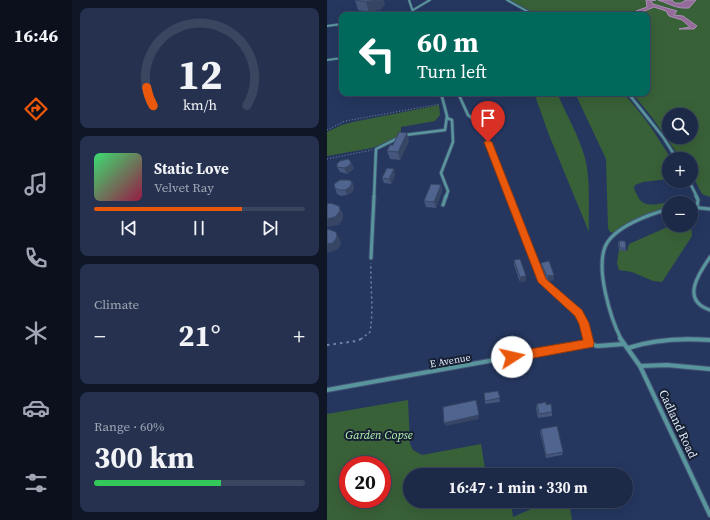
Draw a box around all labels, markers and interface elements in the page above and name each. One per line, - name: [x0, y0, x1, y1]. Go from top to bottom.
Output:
- text: 16:46: [14, 23, 58, 48]
- text: 60 m: [417, 23, 479, 61]
- icon: left: [351, 28, 403, 80]
- text: 12: [177, 46, 222, 103]
- text: Turn left: [417, 59, 487, 84]
- icon: directions: [22, 95, 50, 123]
- text: km/h: [183, 95, 217, 115]
- pin: [471, 101, 505, 142]
- icon: arrive: [477, 107, 499, 129]
- map controls: [662, 108, 698, 232]
- button: search: [662, 108, 698, 144]
- button: +: [662, 152, 698, 188]
- text: Static Love: [154, 158, 229, 179]
- icon: music: [22, 170, 50, 198]
- text: Velvet Ray: [154, 179, 214, 196]
- button: −: [662, 196, 698, 232]
- icon: previous: [118, 217, 140, 239]
- icon: pause: [188, 217, 210, 239]
- icon: next: [259, 217, 281, 239]
- icon: phone: [22, 244, 50, 272]
- text: Climate: [94, 296, 139, 313]
- text: 21°: [178, 315, 221, 356]
- icon: climate: [22, 319, 50, 347]
- text: −: [94, 321, 106, 351]
- text: +: [293, 321, 305, 351]
- position arrow: [491, 336, 533, 378]
- street label: E Avenue: [429, 351, 472, 370]
- street label: Cadland Road: [655, 387, 701, 461]
- icon: car: [22, 394, 50, 422]
- text: Range · 60%: [94, 418, 165, 435]
- park label: Garden Copse: [345, 427, 413, 443]
- text: 300 km: [94, 437, 194, 478]
- speed limit sign: 20: [339, 456, 391, 508]
- icon: filters: [22, 469, 50, 497]
- text: 16:47 · 1 min · 330 m: [449, 477, 588, 498]

